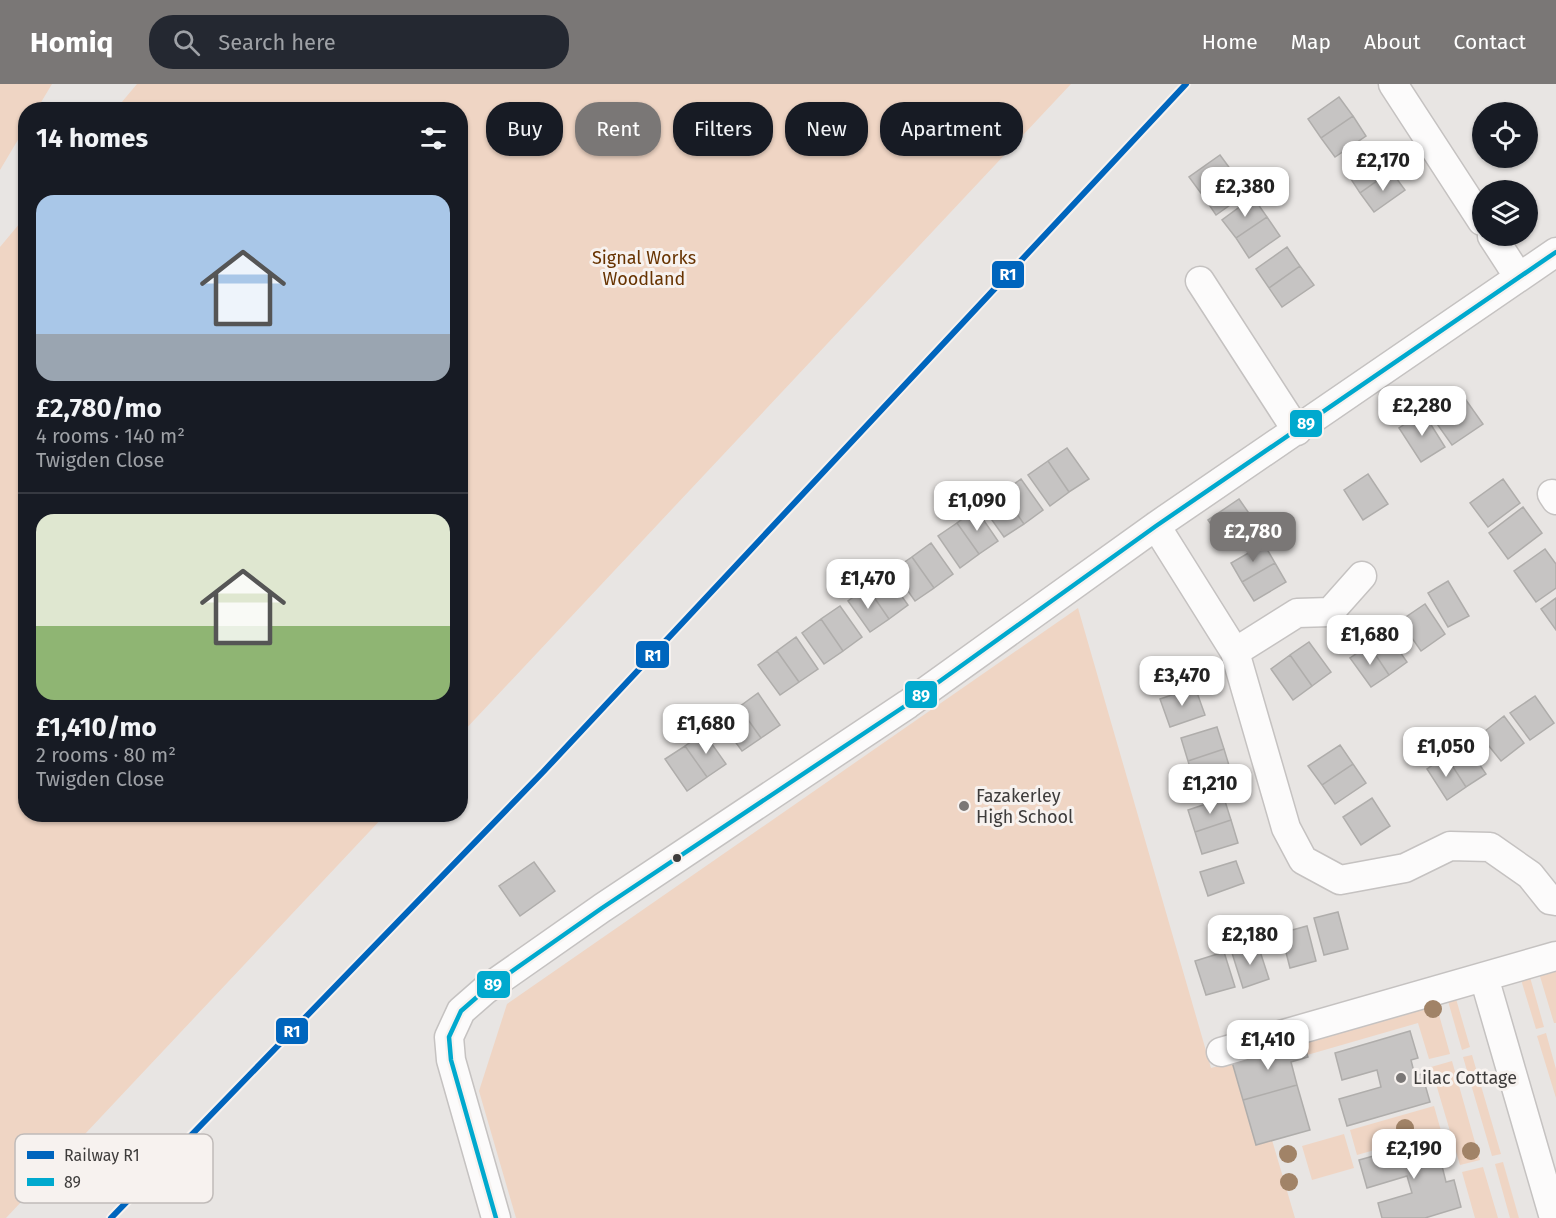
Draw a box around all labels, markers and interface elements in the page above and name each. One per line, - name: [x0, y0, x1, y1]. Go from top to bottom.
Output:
- search box: [149, 15, 569, 69]
- text: Homiq: [30, 26, 113, 59]
- icon: search: [170, 26, 203, 59]
- text: Search here: [218, 29, 336, 56]
- text: Home: [1202, 29, 1258, 55]
- text: Map: [1291, 29, 1331, 55]
- text: About: [1364, 29, 1421, 55]
- text: Contact: [1454, 29, 1526, 55]
- chip: Buy: [486, 102, 563, 156]
- chip: Rent: [575, 102, 661, 156]
- chip: Filters: [673, 102, 773, 156]
- chip: New: [785, 102, 868, 156]
- chip: Apartment: [880, 102, 1023, 156]
- map controls: [1472, 102, 1538, 246]
- button: locate: [1472, 102, 1538, 168]
- icon: filters: [417, 122, 450, 155]
- text: 14 homes: [36, 123, 148, 154]
- pin: £2,170: [1334, 141, 1432, 192]
- text: £2,170: [1356, 148, 1410, 172]
- pin: £2,380: [1196, 167, 1294, 218]
- text: £2,380: [1215, 174, 1275, 198]
- button: layers: [1472, 180, 1538, 246]
- icon: home: [189, 234, 297, 342]
- park label: Signal Works Woodland: [592, 247, 696, 290]
- line badge: R1: [991, 260, 1025, 289]
- text: R1: [999, 265, 1017, 284]
- pin: £2,280: [1373, 386, 1471, 437]
- text: £2,780/mo: [36, 393, 162, 424]
- text: £2,280: [1392, 393, 1452, 417]
- line badge: 89: [1289, 409, 1323, 438]
- text: 89: [1297, 414, 1315, 433]
- text: 4 rooms · 140 m²: [36, 424, 185, 448]
- text: Twigden Close: [36, 448, 164, 472]
- pin: £1,090: [928, 481, 1026, 532]
- text: £1,090: [948, 488, 1006, 512]
- pin: £2,780: [1204, 512, 1302, 563]
- text: £2,780: [1224, 519, 1282, 543]
- icon: home: [189, 553, 297, 661]
- pin: £1,470: [819, 559, 917, 610]
- text: £1,470: [840, 566, 896, 590]
- pin: £1,680: [1321, 615, 1419, 666]
- text: £1,680: [1341, 622, 1399, 646]
- line badge: R1: [635, 640, 670, 669]
- text: R1: [644, 646, 662, 665]
- pin: £3,470: [1133, 656, 1231, 707]
- text: £3,470: [1153, 663, 1211, 687]
- line badge: 89: [904, 680, 938, 709]
- text: 89: [912, 686, 930, 705]
- pin: £1,680: [657, 704, 755, 755]
- text: £1,680: [677, 711, 735, 735]
- text: £1,410/mo: [36, 712, 157, 743]
- pin: £1,050: [1397, 727, 1495, 778]
- text: £1,050: [1417, 734, 1475, 758]
- text: 2 rooms · 80 m²: [36, 743, 176, 767]
- pin: £1,210: [1161, 764, 1259, 815]
- text: Twigden Close: [36, 767, 164, 791]
- text: £1,210: [1183, 771, 1237, 795]
- place label: Fazakerley High School: [976, 785, 1073, 828]
- marker: Fazakerley High School: [957, 799, 971, 813]
- unlabelled marker: [671, 852, 683, 864]
- pin: £2,180: [1201, 915, 1299, 966]
- text: £2,180: [1222, 922, 1278, 946]
- line badge: 89: [476, 970, 511, 999]
- text: 89: [484, 975, 502, 994]
- line badge: R1: [275, 1017, 309, 1045]
- pin: £1,410: [1219, 1020, 1317, 1071]
- text: R1: [283, 1022, 301, 1041]
- text: £1,410: [1241, 1027, 1295, 1051]
- place label: Lilac Cottage: [1413, 1067, 1517, 1089]
- marker: Lilac Cottage: [1394, 1071, 1408, 1085]
- pin: £2,190: [1365, 1129, 1463, 1180]
- legend: [15, 1134, 213, 1203]
- text: £2,190: [1386, 1136, 1442, 1160]
- text: Railway R1: [64, 1146, 140, 1165]
- text: 89: [64, 1173, 81, 1192]

